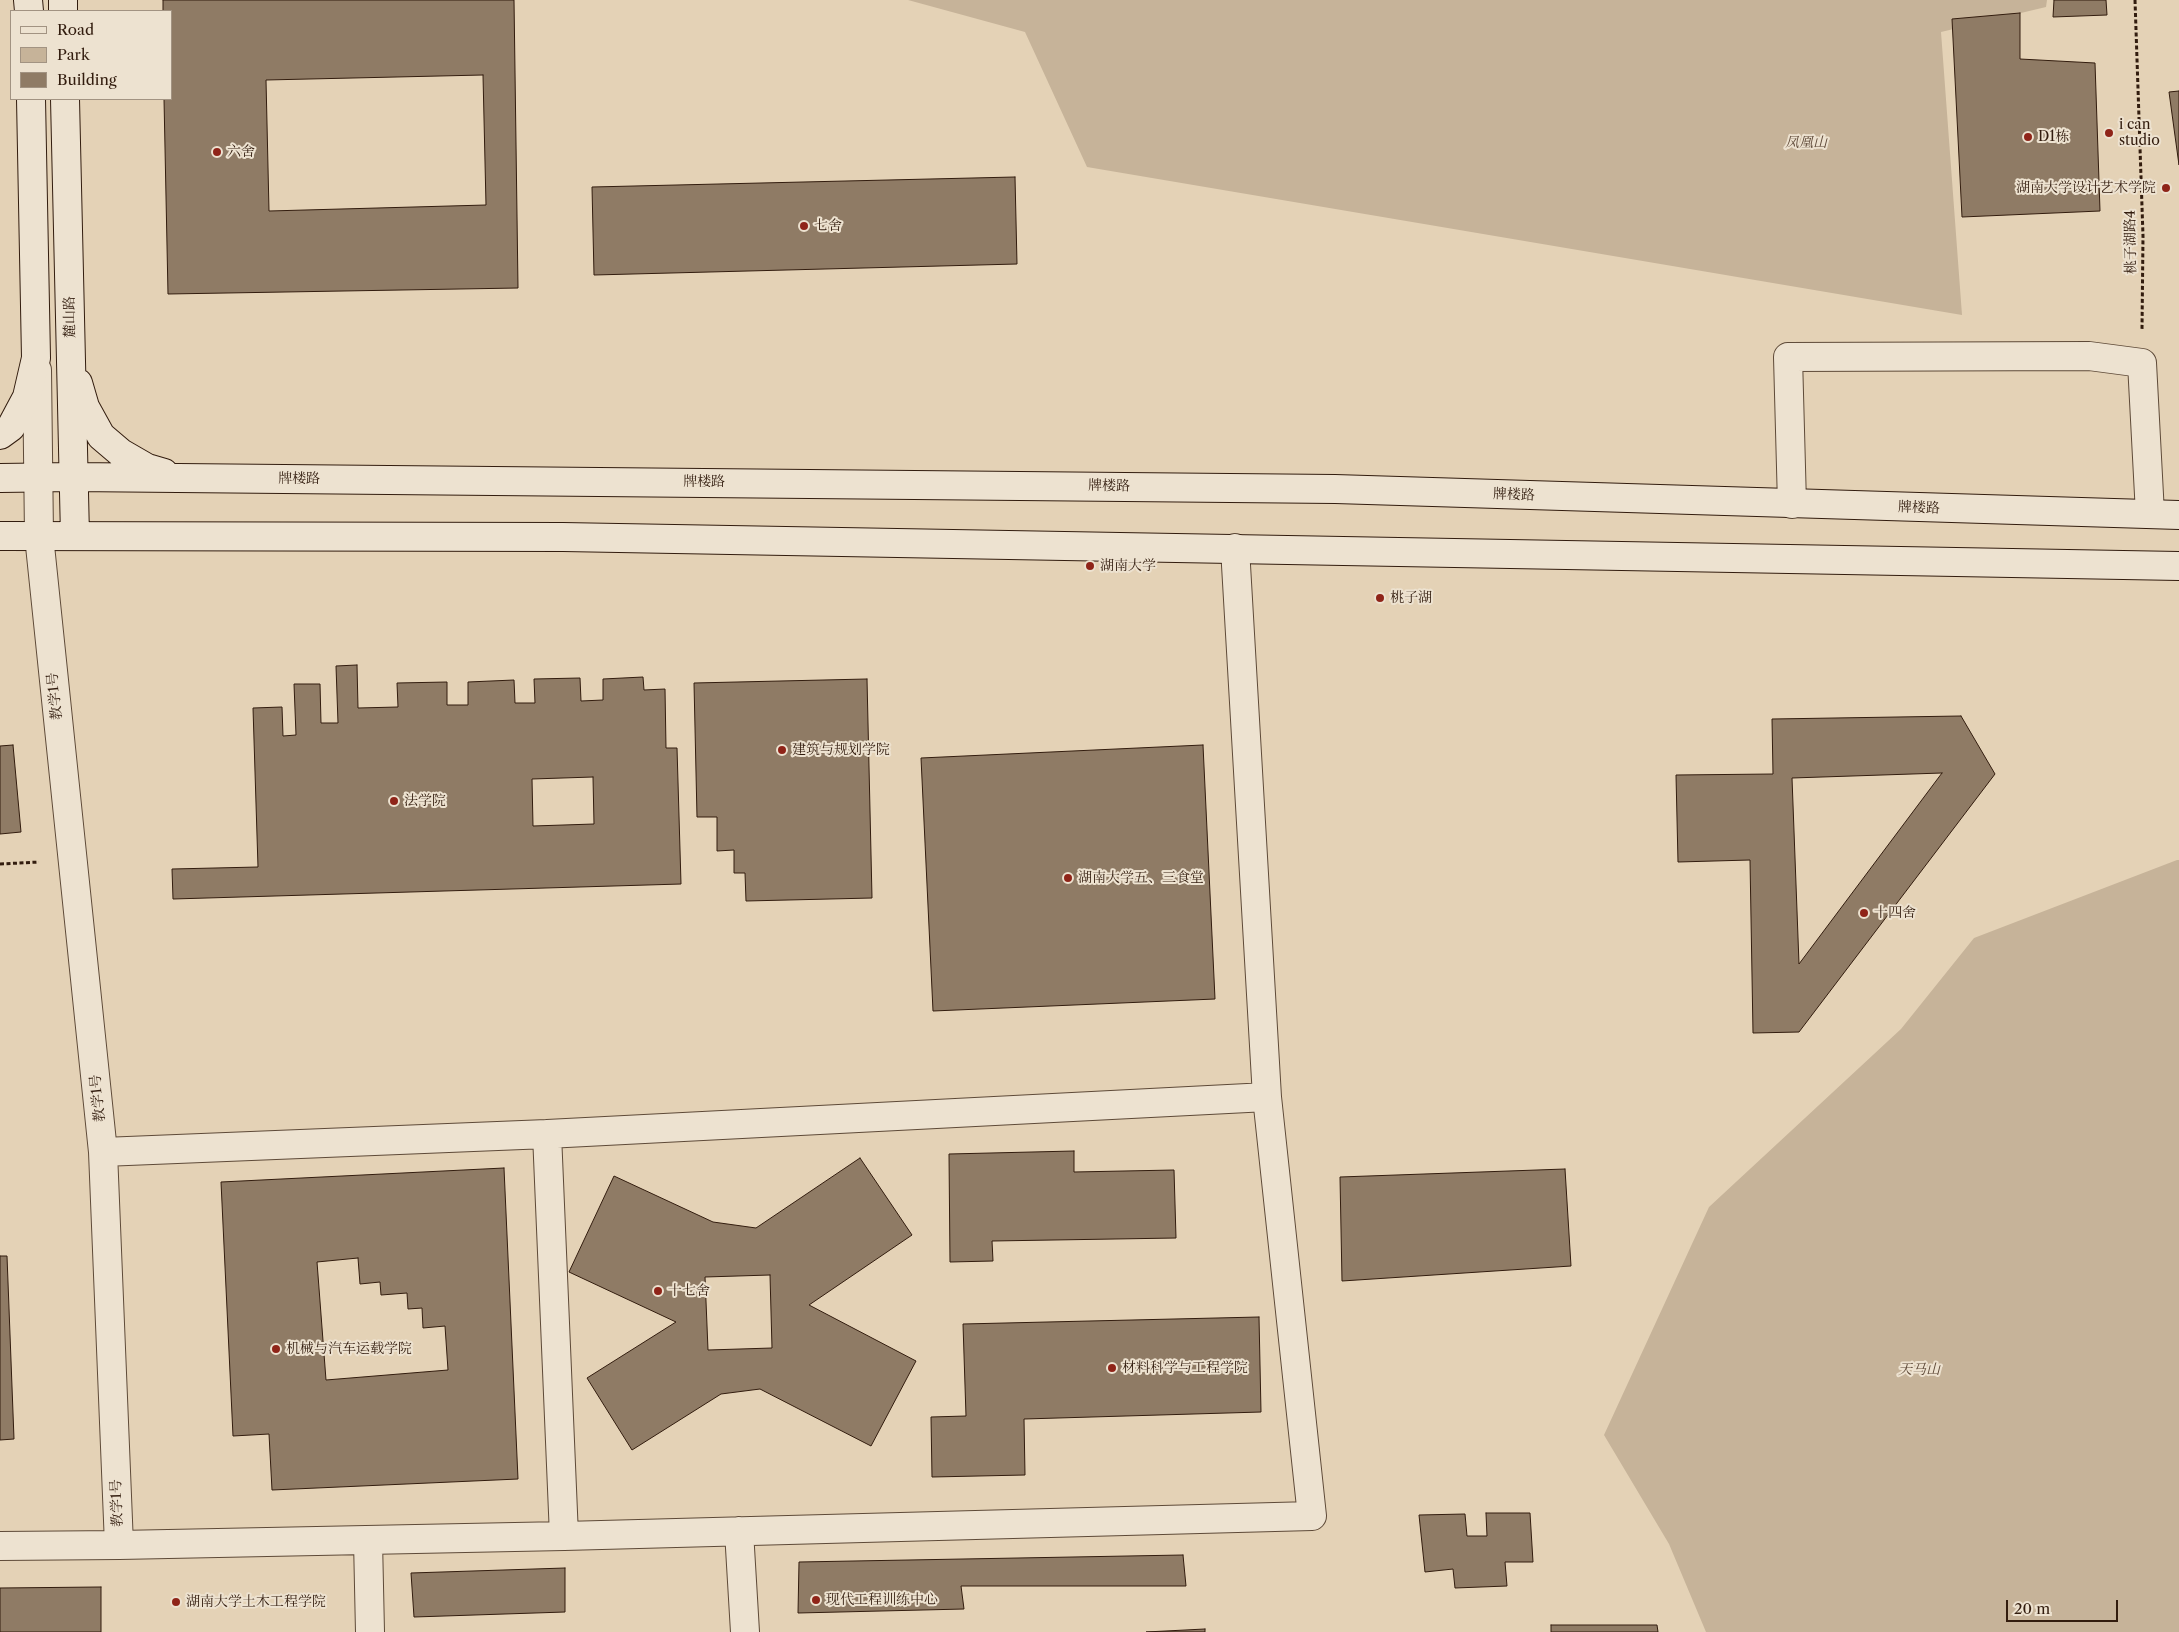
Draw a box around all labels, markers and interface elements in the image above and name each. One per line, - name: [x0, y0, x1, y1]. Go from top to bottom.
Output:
- legend: [10, 10, 172, 100]
- text: Road: [57, 20, 94, 39]
- text: Park: [57, 45, 90, 64]
- text: Building: [57, 70, 117, 89]
- place label: i can studio: [2119, 117, 2160, 150]
- marker: i can studio: [2103, 127, 2115, 139]
- place label: D1栋: [2038, 129, 2069, 145]
- marker: D1栋: [2022, 131, 2034, 143]
- park label: 凤凰山: [1785, 135, 1827, 151]
- place label: 六舍: [227, 144, 255, 160]
- marker: 六舍: [211, 146, 223, 158]
- place label: 湖南大学设计艺术学院: [2016, 180, 2156, 196]
- marker: 湖南大学设计艺术学院: [2160, 182, 2172, 194]
- street label: 桃子湖路4: [2122, 210, 2140, 274]
- place label: 七舍: [814, 218, 842, 234]
- marker: 七舍: [798, 220, 810, 232]
- street label: 麓山路: [61, 296, 79, 338]
- street label: 牌楼路: [278, 471, 320, 487]
- street label: 牌楼路: [683, 474, 725, 490]
- street label: 牌楼路: [1088, 477, 1130, 495]
- street label: 牌楼路: [1493, 486, 1535, 504]
- street label: 牌楼路: [1898, 499, 1940, 517]
- place label: 湖南大学: [1100, 558, 1156, 574]
- marker: 湖南大学: [1084, 560, 1096, 572]
- place label: 桃子湖: [1390, 590, 1432, 606]
- marker: 桃子湖: [1374, 592, 1386, 604]
- street label: 教学1号: [44, 671, 66, 721]
- place label: 建筑与规划学院: [792, 742, 890, 758]
- marker: 建筑与规划学院: [776, 744, 788, 756]
- place label: 法学院: [404, 793, 446, 809]
- marker: 法学院: [388, 795, 400, 807]
- place label: 湖南大学五、三食堂: [1078, 870, 1204, 886]
- marker: 湖南大学五、三食堂: [1062, 872, 1074, 884]
- place label: 十四舍: [1874, 905, 1916, 921]
- marker: 十四舍: [1858, 907, 1870, 919]
- street label: 教学1号: [87, 1073, 109, 1123]
- place label: 十七舍: [668, 1283, 710, 1299]
- marker: 十七舍: [652, 1285, 664, 1297]
- place label: 机械与汽车运载学院: [286, 1341, 412, 1357]
- marker: 机械与汽车运载学院: [270, 1343, 282, 1355]
- place label: 材料科学与工程学院: [1122, 1360, 1248, 1376]
- marker: 材料科学与工程学院: [1106, 1362, 1118, 1374]
- park label: 天马山: [1898, 1362, 1940, 1378]
- street label: 教学1号: [108, 1479, 126, 1527]
- scale bar: [2009, 1590, 2122, 1622]
- place label: 现代工程训练中心: [826, 1592, 938, 1608]
- place label: 湖南大学土木工程学院: [186, 1594, 326, 1610]
- marker: 现代工程训练中心: [810, 1594, 822, 1606]
- marker: 湖南大学土木工程学院: [170, 1596, 182, 1608]
- text: 20 m: [2014, 1599, 2050, 1618]

